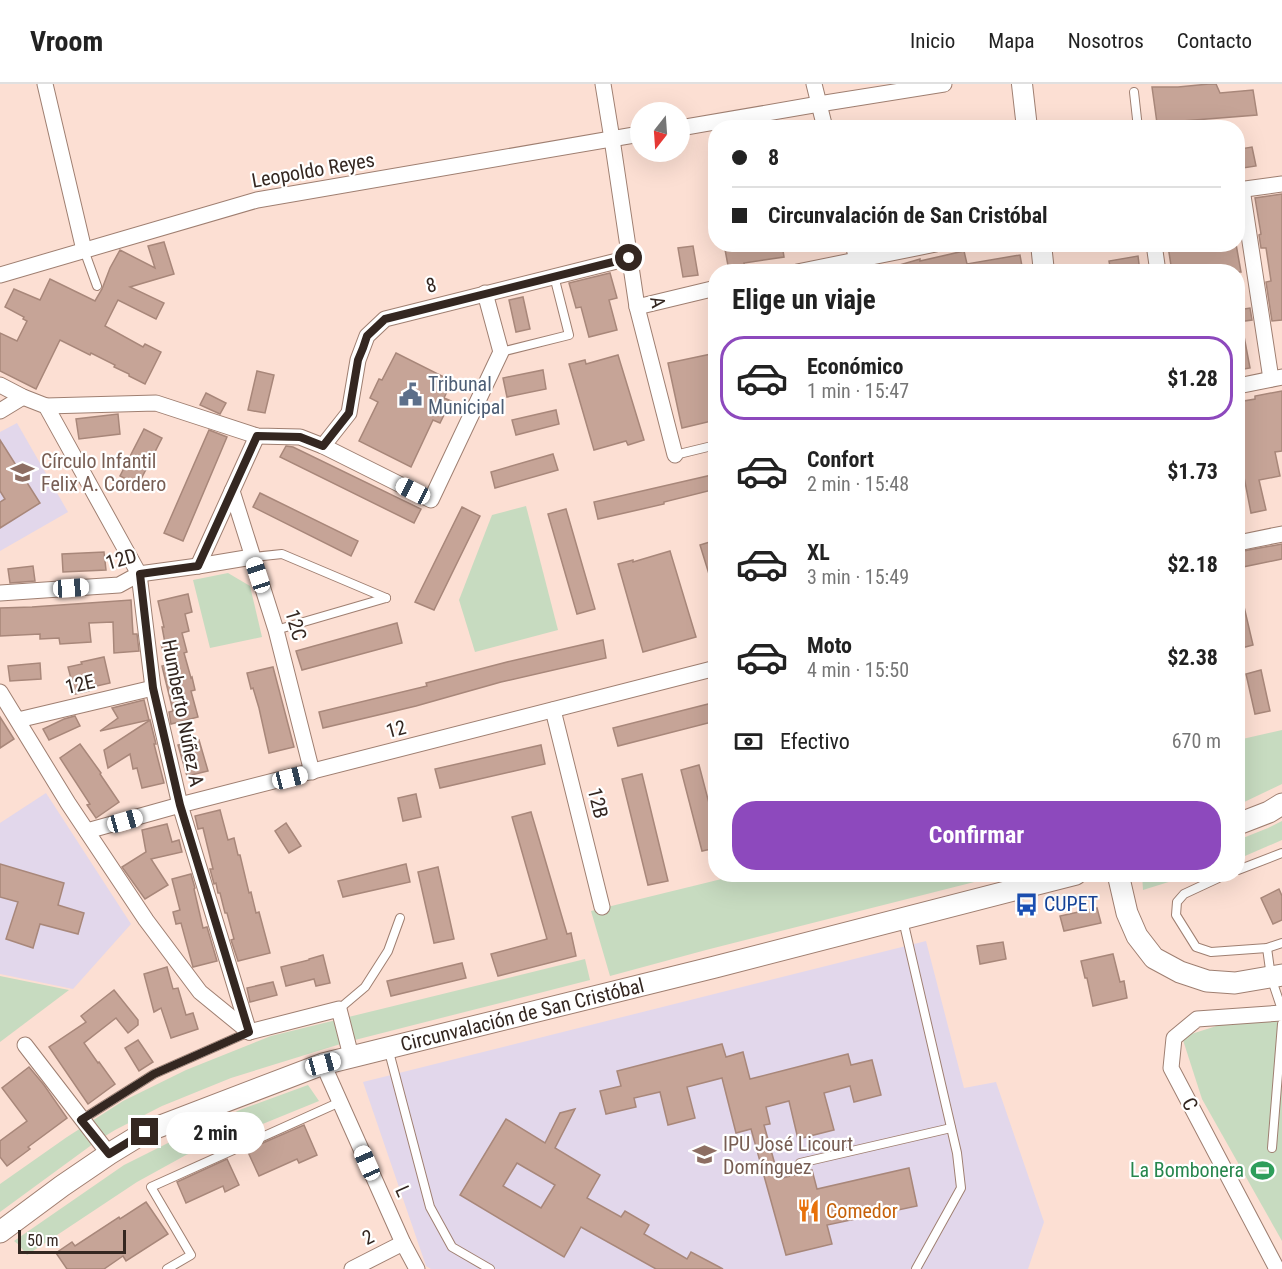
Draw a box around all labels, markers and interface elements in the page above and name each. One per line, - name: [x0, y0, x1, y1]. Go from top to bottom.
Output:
- text: Vroom: [30, 25, 103, 58]
- text: Inicio: [910, 29, 955, 53]
- text: Mapa: [988, 29, 1035, 53]
- text: Nosotros: [1068, 29, 1144, 53]
- text: Contacto: [1177, 29, 1252, 53]
- north arrow: [630, 102, 690, 162]
- map controls: [630, 102, 690, 162]
- text: 8: [768, 145, 779, 170]
- street label: Leopoldo Reyes: [250, 147, 376, 193]
- text: Circunvalación de San Cristóbal: [768, 203, 1048, 228]
- route start: [615, 244, 642, 271]
- street label: 8: [423, 272, 439, 298]
- text: Elige un viaje: [732, 284, 876, 316]
- street label: A: [645, 294, 671, 310]
- icon: car: [735, 351, 789, 405]
- text: Económico: [807, 354, 903, 379]
- text: $1.28: [1167, 366, 1218, 391]
- place label: Tribunal Municipal: [428, 372, 505, 419]
- text: 1 min · 15:47: [807, 379, 909, 403]
- public building icon: Tribunal Municipal: [397, 382, 423, 408]
- icon: car: [735, 444, 789, 498]
- text: Confort: [807, 447, 874, 472]
- place label: Círculo Infantil Felix A. Cordero: [41, 449, 166, 496]
- school or university icon: Círculo Infantil Felix A. Cordero: [10, 459, 36, 485]
- text: $1.73: [1167, 459, 1218, 484]
- text: 2 min · 15:48: [807, 472, 909, 496]
- car: [393, 475, 433, 507]
- icon: car: [735, 537, 789, 591]
- text: XL: [807, 540, 830, 565]
- street label: 12D: [103, 543, 139, 575]
- text: $2.18: [1167, 552, 1218, 577]
- car: [244, 555, 272, 595]
- text: 3 min · 15:49: [807, 565, 909, 589]
- car: [52, 578, 90, 598]
- street label: 12C: [280, 607, 312, 643]
- icon: car: [735, 630, 789, 684]
- text: Moto: [807, 633, 852, 658]
- street label: Humberto Núñez A: [157, 637, 209, 789]
- text: $2.38: [1167, 645, 1218, 670]
- text: 4 min · 15:50: [807, 658, 909, 682]
- street label: 12E: [63, 669, 97, 699]
- street label: 12: [383, 715, 409, 743]
- icon: cash: [732, 725, 765, 758]
- text: Efectivo: [780, 729, 850, 754]
- text: 670 m: [1172, 729, 1221, 753]
- car: [270, 765, 310, 791]
- street label: 12B: [583, 785, 613, 821]
- button: Confirmar: [732, 801, 1221, 870]
- car: [105, 807, 145, 835]
- bus stop icon: CUPET: [1013, 891, 1039, 917]
- place label: CUPET: [1044, 892, 1098, 916]
- street label: Circunvalación de San Cristóbal: [398, 973, 646, 1056]
- car: [303, 1051, 343, 1077]
- street label: C: [1177, 1093, 1203, 1115]
- callout: 2 min: [166, 1111, 265, 1153]
- route end: [131, 1118, 158, 1145]
- text: 2 min: [193, 1121, 238, 1145]
- place label: IPU José Licourt Domínguez: [723, 1132, 853, 1179]
- school or university icon: IPU José Licourt Domínguez: [692, 1142, 718, 1168]
- car: [351, 1143, 383, 1183]
- sports icon: La Bombonera: [1249, 1157, 1275, 1183]
- place label: La Bombonera: [1130, 1158, 1244, 1182]
- street label: L: [390, 1182, 416, 1200]
- restaurant icon: Comedor: [795, 1198, 821, 1224]
- place label: Comedor: [826, 1199, 898, 1223]
- street label: 2: [358, 1224, 378, 1250]
- scale bar: [18, 1227, 126, 1254]
- text: 50 m: [27, 1231, 59, 1250]

